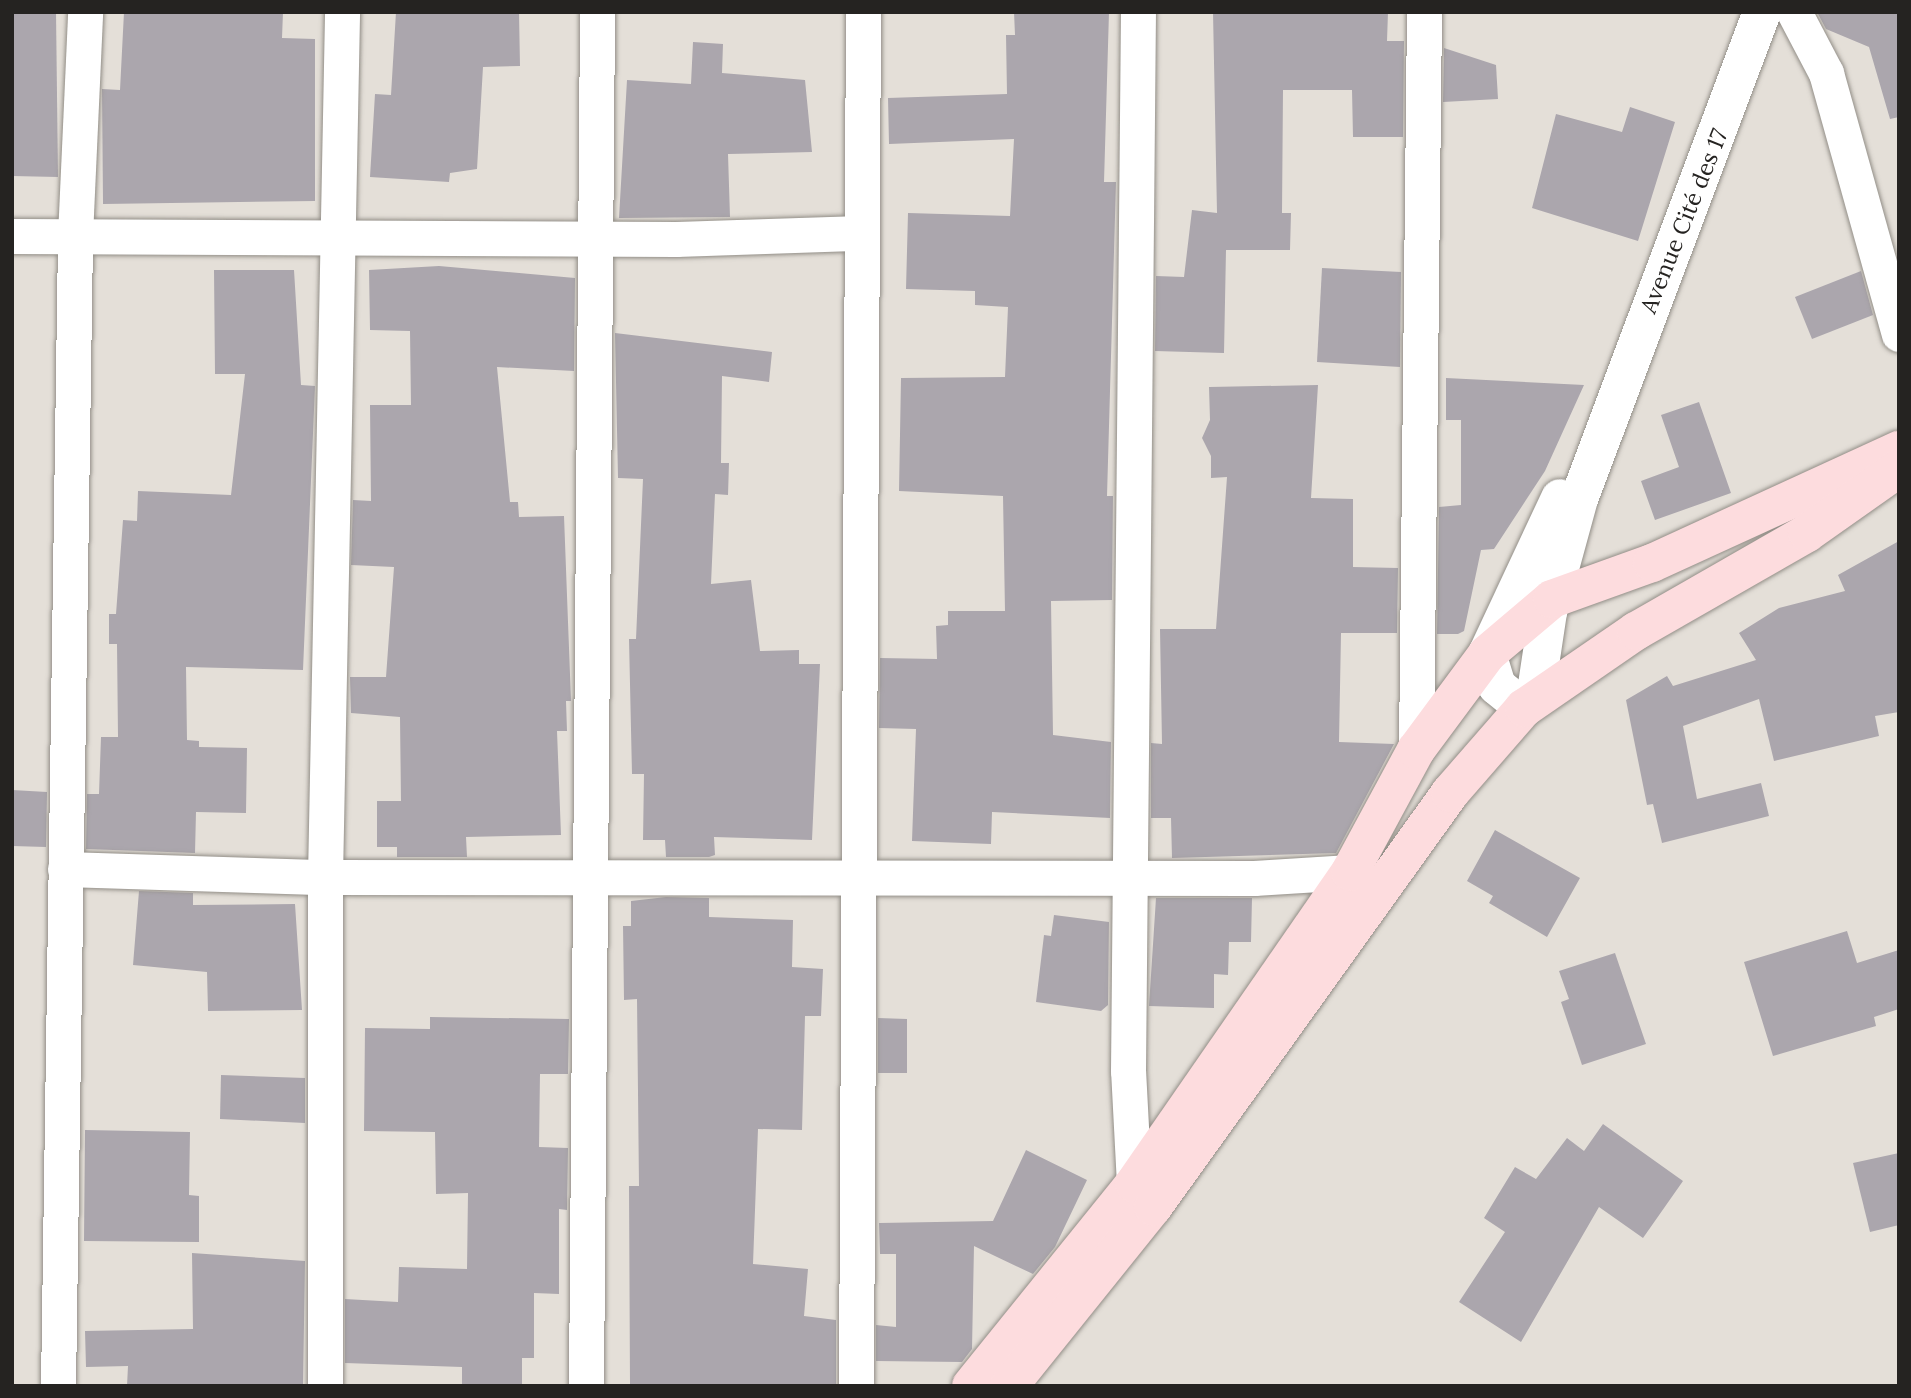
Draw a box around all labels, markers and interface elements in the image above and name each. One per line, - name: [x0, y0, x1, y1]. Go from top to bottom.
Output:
- street label: Avenue Cité des 17: [1634, 125, 1734, 317]

